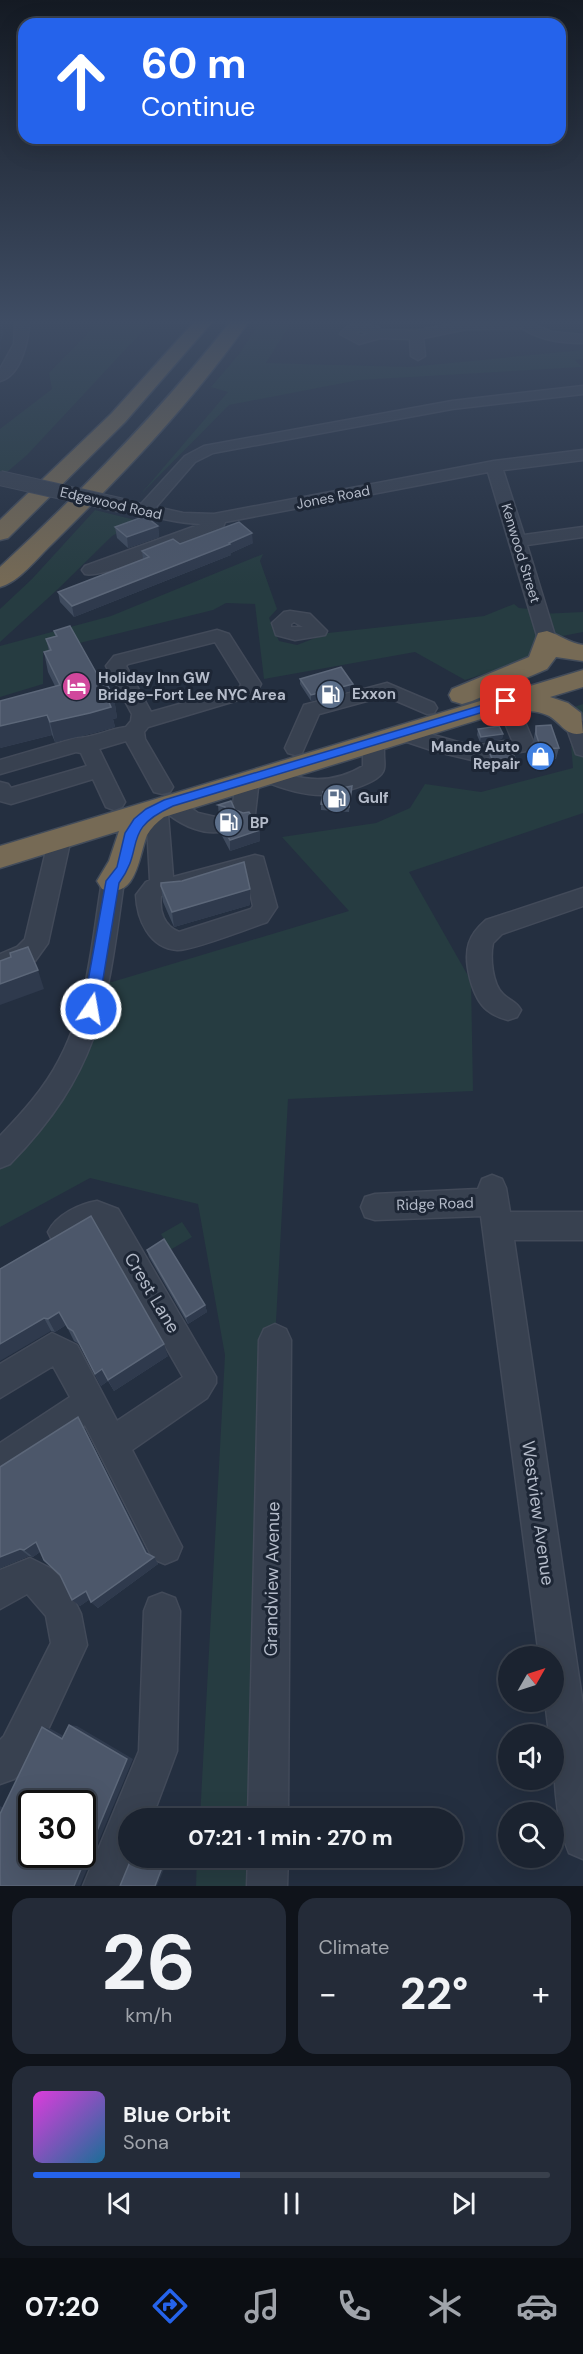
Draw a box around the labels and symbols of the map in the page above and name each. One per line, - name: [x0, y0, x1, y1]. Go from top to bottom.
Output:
- street label: Jones Road: [295, 481, 371, 513]
- street label: Edgewood Road: [58, 483, 164, 523]
- street label: Kenwood Street: [497, 501, 545, 605]
- place label: Holiday Inn GW Bridge-Fort Lee NYC Area: [98, 668, 286, 705]
- hotel icon: Holiday Inn GW Bridge-Fort Lee NYC Area: [61, 671, 93, 703]
- pin: [480, 675, 531, 726]
- fuel station icon: Exxon: [315, 678, 347, 710]
- place label: Exxon: [352, 684, 396, 704]
- place label: Mande Auto Repair: [431, 737, 520, 774]
- shop icon: Mande Auto Repair: [525, 740, 557, 772]
- fuel station icon: Gulf: [321, 782, 353, 814]
- place label: Gulf: [358, 788, 388, 808]
- fuel station icon: BP: [213, 807, 245, 839]
- place label: BP: [250, 813, 269, 833]
- position arrow: [59, 977, 123, 1041]
- street label: Ridge Road: [396, 1193, 474, 1215]
- street label: Crest Lane: [119, 1248, 185, 1338]
- street label: Westview Avenue: [516, 1439, 560, 1587]
- street label: Grandview Avenue: [259, 1501, 285, 1657]
- north arrow: [498, 1646, 564, 1712]
- speed limit sign: 30: [18, 1790, 96, 1868]

